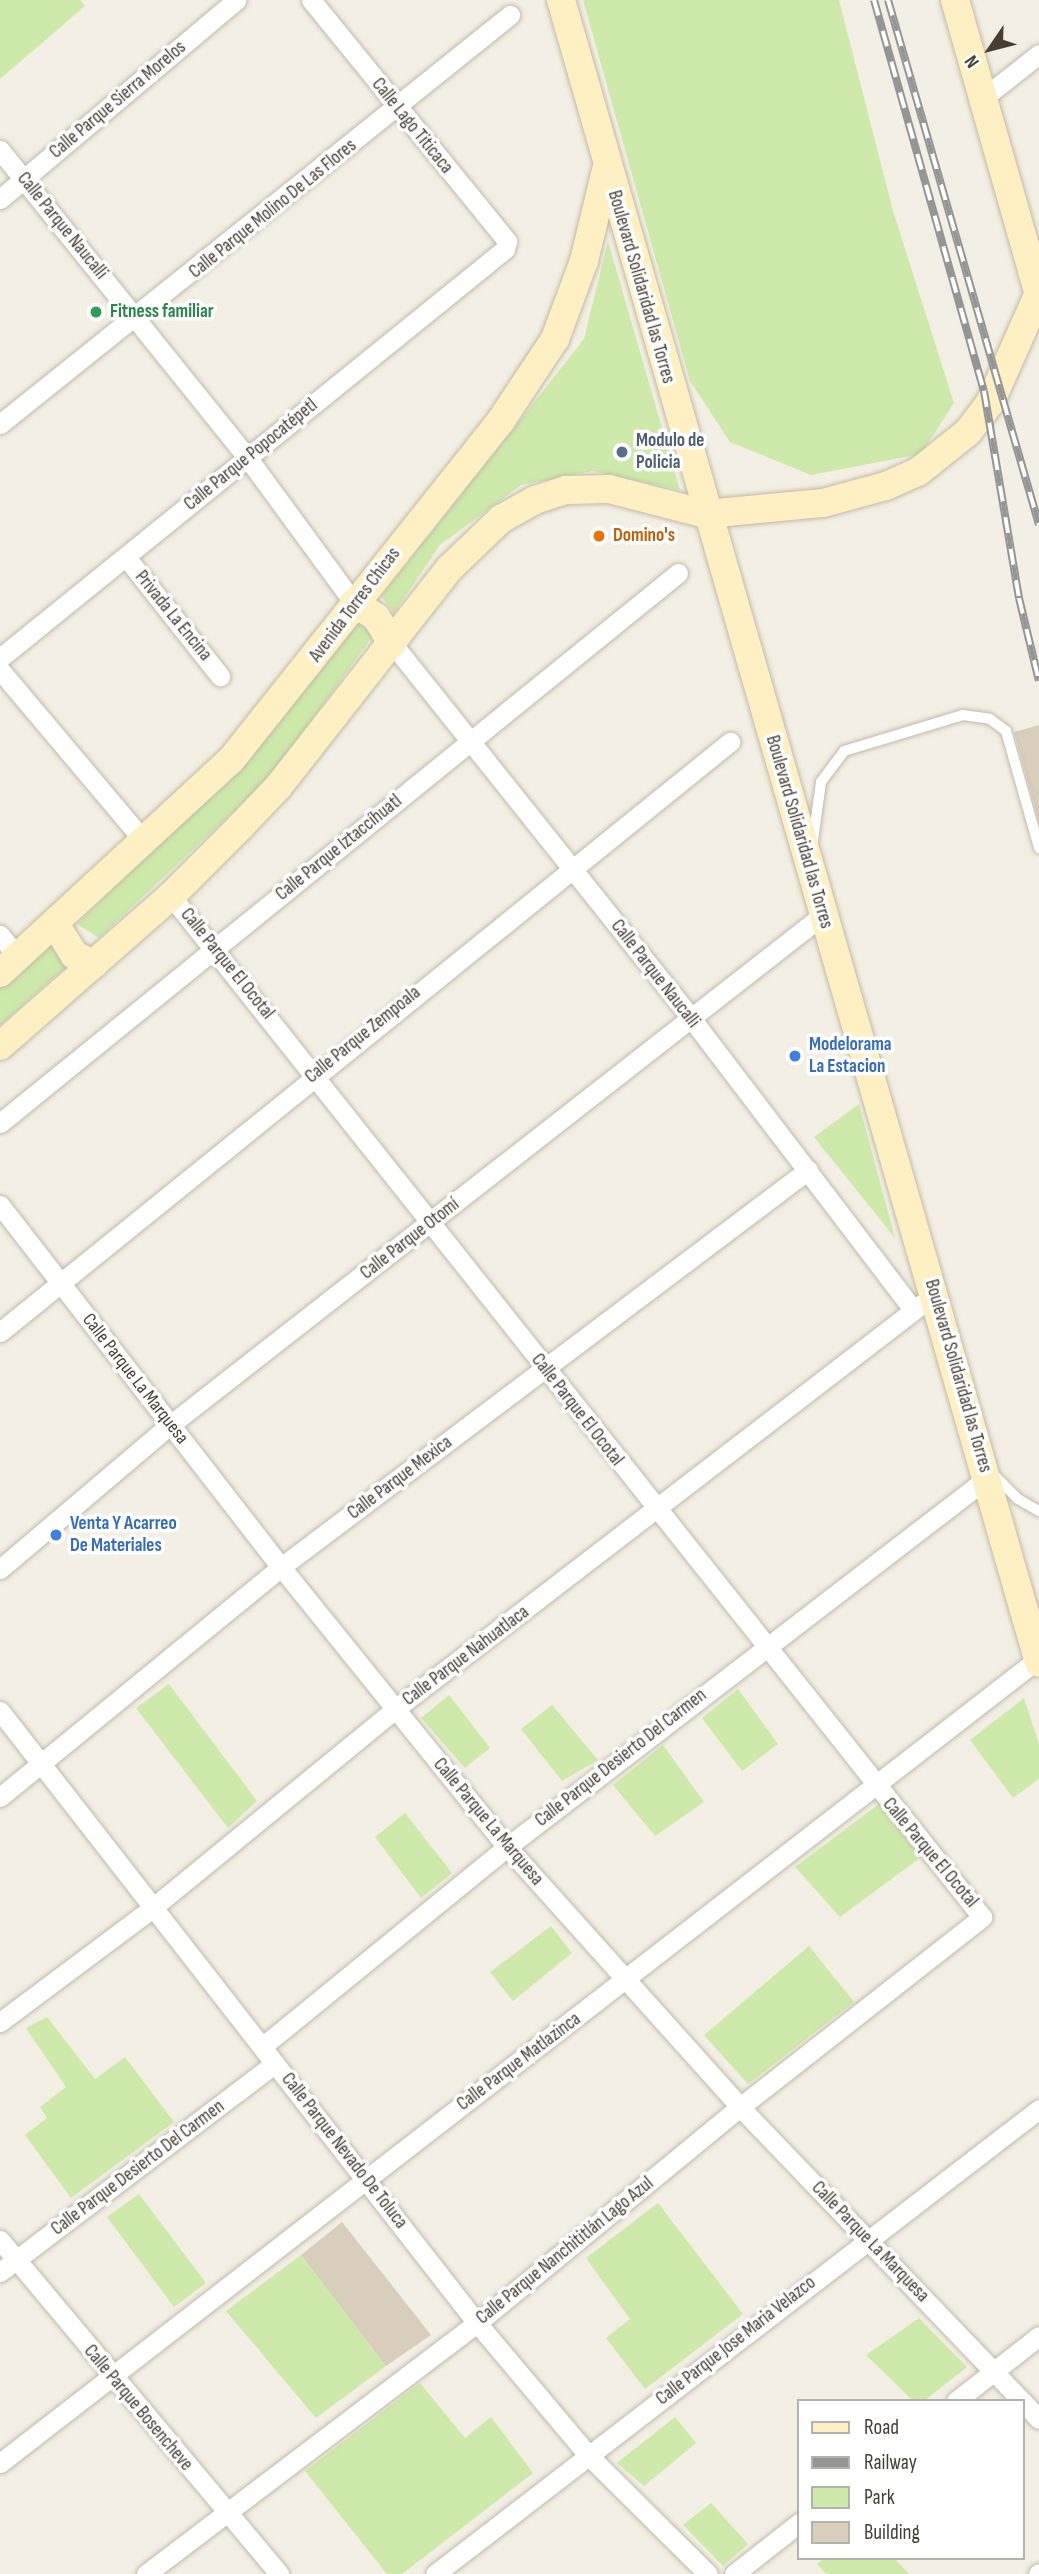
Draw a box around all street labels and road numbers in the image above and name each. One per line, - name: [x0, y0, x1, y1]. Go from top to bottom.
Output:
- street label: Calle Parque Sierra Morelos: [45, 36, 191, 164]
- street label: Calle Lago Titicaca: [366, 74, 458, 178]
- street label: Calle Parque Molino De Las Flores: [185, 134, 361, 284]
- street label: Calle Parque Naucalli: [12, 168, 112, 284]
- street label: Boulevard Solidaridad las Torres: [603, 188, 679, 386]
- street label: Calle Parque Popocatépetl: [180, 394, 322, 516]
- street label: Avenida Torres Chicas: [305, 543, 405, 667]
- street label: Privada La Encina: [130, 566, 216, 666]
- street label: Boulevard Solidaridad las Torres: [761, 733, 837, 931]
- street label: Calle Parque Iztaccíhuatl: [271, 790, 407, 906]
- street label: Calle Parque El Ocotal: [175, 904, 279, 1024]
- street label: Calle Parque Naucalli: [606, 915, 704, 1033]
- street label: Calle Parque Zempoala: [301, 981, 425, 1089]
- street label: Calle Parque Otomí: [356, 1193, 464, 1285]
- street label: Boulevard Solidaridad las Torres: [920, 1277, 996, 1475]
- street label: Calle Parque La Marquesa: [77, 1309, 193, 1449]
- street label: Calle Parque El Ocotal: [526, 1349, 628, 1471]
- street label: Calle Parque Mexica: [343, 1431, 457, 1525]
- street label: Calle Parque Nahuatlaca: [398, 1601, 534, 1711]
- street label: Calle Parque Desierto Del Carmen: [531, 1684, 711, 1832]
- street label: Calle Parque La Marquesa: [428, 1754, 548, 1890]
- street label: Calle Parque El Ocotal: [877, 1793, 983, 1913]
- street label: Calle Parque Matlazinca: [453, 2008, 585, 2116]
- street label: Calle Parque Nevado De Toluca: [276, 2068, 412, 2234]
- street label: Calle Parque Desierto Del Carmen: [47, 2095, 229, 2241]
- street label: Calle Parque Nanchititlán Lago Azul: [472, 2172, 658, 2330]
- street label: Calle Parque La Marquesa: [806, 2177, 934, 2307]
- street label: Calle Parque Jose Maria Velazco: [652, 2272, 820, 2410]
- street label: Calle Parque Bosencheve: [79, 2340, 197, 2476]

